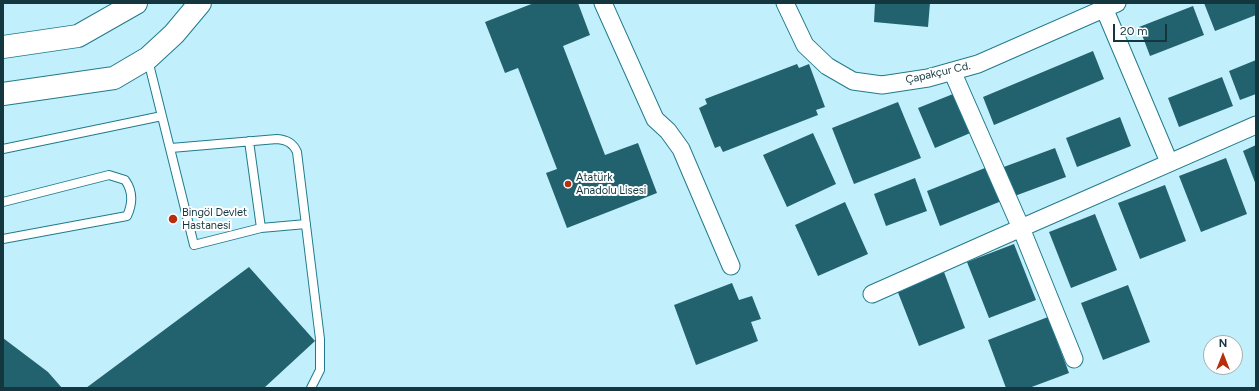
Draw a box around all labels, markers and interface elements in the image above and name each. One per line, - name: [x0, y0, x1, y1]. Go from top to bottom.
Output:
- scale bar: [1115, 16, 1169, 42]
- text: 20 m: [1120, 24, 1148, 38]
- street label: Çapakçur Cd.: [904, 59, 972, 87]
- place label: Atatürk Anadolu Lisesi: [576, 171, 646, 197]
- marker: Atatürk Anadolu Lisesi: [563, 179, 573, 189]
- place label: Bingöl Devlet Hastanesi: [182, 206, 247, 232]
- marker: Bingöl Devlet Hastanesi: [167, 213, 179, 225]
- north arrow: [1203, 335, 1243, 375]
- text: N: [1219, 337, 1227, 350]

